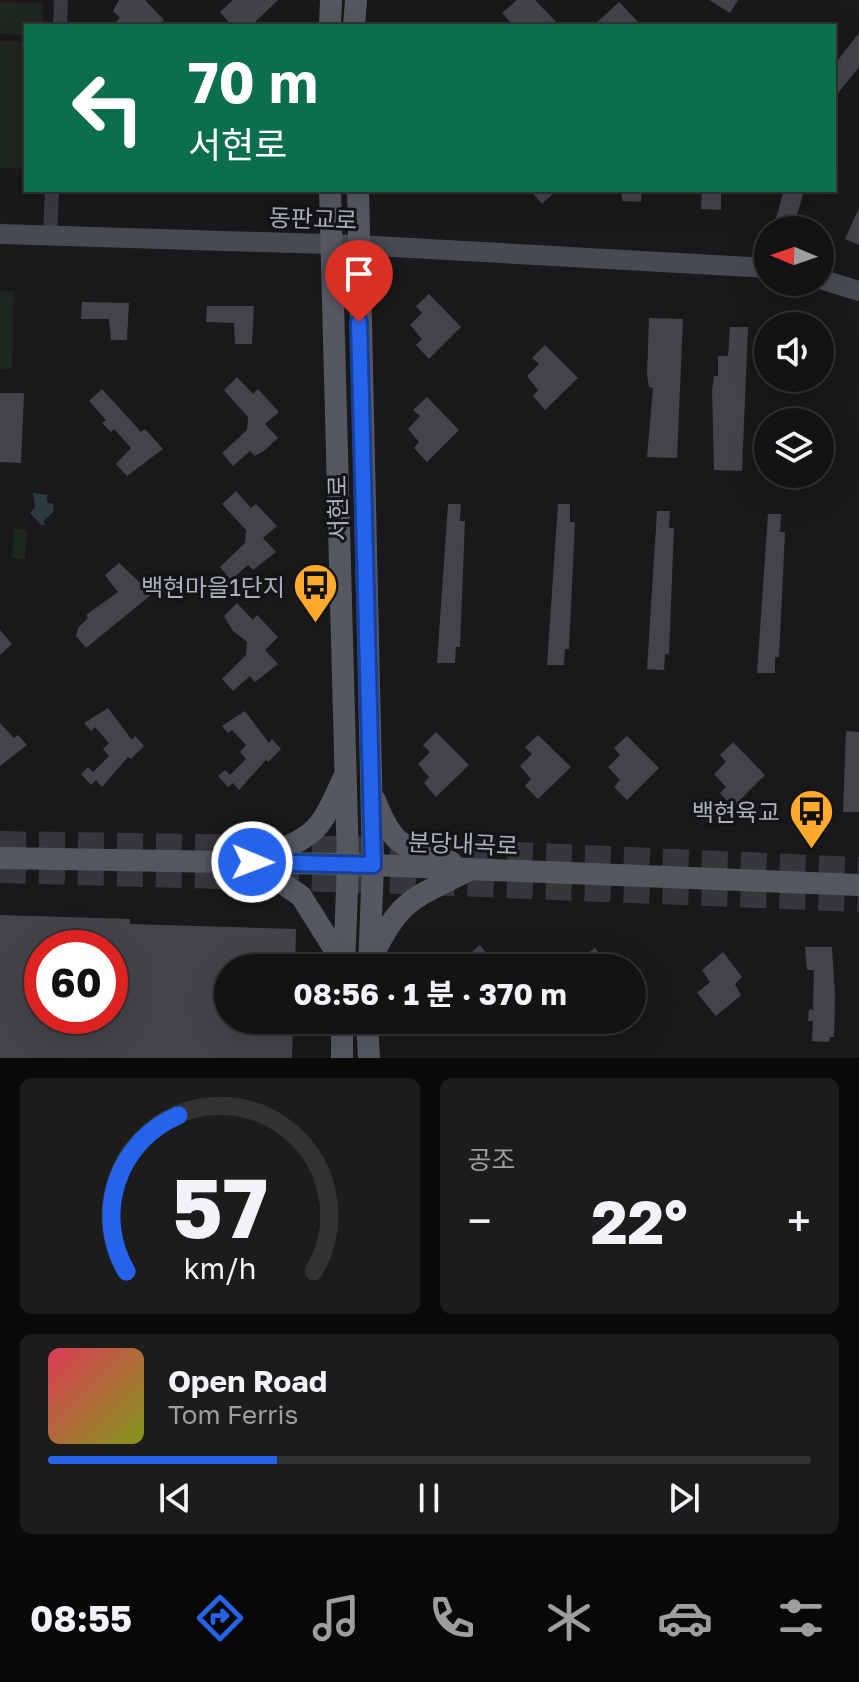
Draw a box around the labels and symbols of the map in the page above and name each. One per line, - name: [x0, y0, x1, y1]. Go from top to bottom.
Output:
- street label: 동판교로: [268, 202, 358, 234]
- north arrow: [754, 216, 834, 296]
- pin: [325, 240, 393, 322]
- street label: 서현로: [322, 475, 352, 541]
- bus stop icon: 백현마을1단지: [292, 562, 340, 625]
- place label: 백현마을1단지: [141, 572, 285, 601]
- bus stop icon: 백현육교: [787, 787, 835, 850]
- place label: 백현육교: [692, 797, 780, 826]
- position arrow: [210, 820, 294, 904]
- street label: 분당내곡로: [407, 827, 519, 859]
- speed limit sign: 60: [24, 930, 128, 1034]

